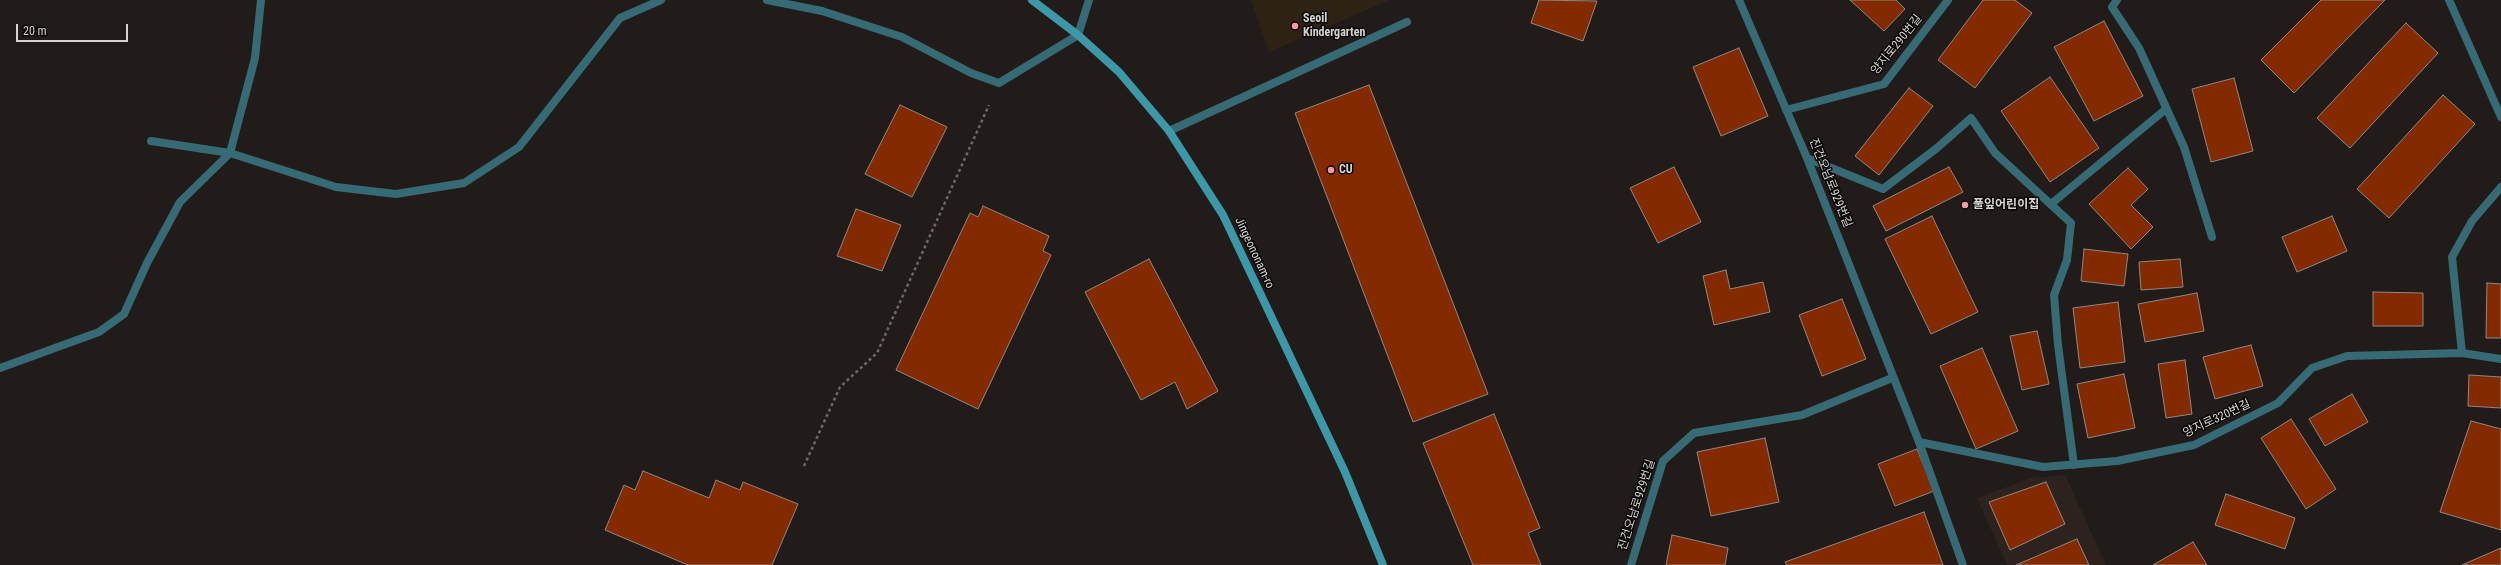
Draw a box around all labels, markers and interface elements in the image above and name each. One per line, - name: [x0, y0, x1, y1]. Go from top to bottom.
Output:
- place label: Seoil Kindergarten: [1303, 12, 1365, 40]
- street label: 양지로290번길: [1868, 12, 1926, 78]
- scale bar: [18, 16, 130, 42]
- marker: Seoil Kindergarten: [1290, 21, 1300, 31]
- text: 20 m: [23, 24, 47, 38]
- street label: 진건오남로929번길: [1806, 136, 1854, 230]
- place label: CU: [1339, 163, 1353, 177]
- marker: CU: [1326, 165, 1336, 175]
- place label: 풀잎어린이집: [1973, 198, 2039, 212]
- marker: 풀잎어린이집: [1960, 200, 1970, 210]
- street label: Jingeononam-ro: [1231, 215, 1277, 291]
- street label: 양지로320번길: [2181, 397, 2253, 441]
- street label: 진건오남로929번길: [1615, 458, 1659, 552]

